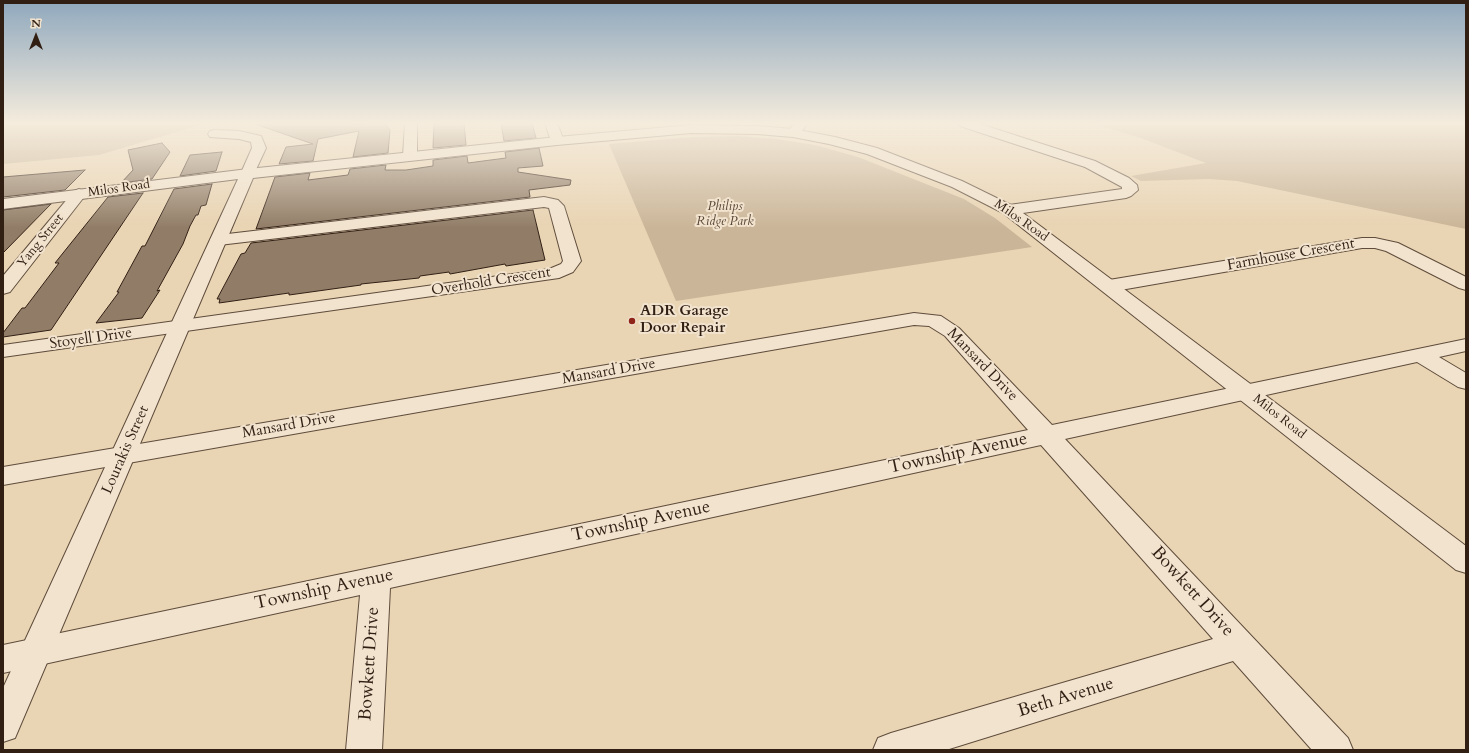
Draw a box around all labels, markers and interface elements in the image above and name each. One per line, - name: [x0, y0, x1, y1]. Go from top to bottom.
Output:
- north arrow: [16, 16, 56, 56]
- text: N: [31, 16, 41, 31]
- street label: Milos Road: [87, 177, 151, 201]
- street label: Milos Road: [991, 197, 1051, 245]
- park label: Philips Ridge Park: [696, 199, 754, 230]
- street label: Yang Street: [15, 211, 67, 271]
- street label: Farmhouse Crescent: [1226, 235, 1356, 275]
- street label: Overhold Crescent: [430, 264, 552, 300]
- place label: ADR Garage Door Repair: [640, 303, 729, 338]
- marker: ADR Garage Door Repair: [627, 316, 637, 326]
- street label: Stoyell Drive: [49, 324, 133, 354]
- street label: Mansard Drive: [943, 325, 1021, 405]
- street label: Mansard Drive: [561, 355, 657, 389]
- street label: Milos Road: [1250, 392, 1308, 442]
- street label: Lourakis Street: [99, 403, 153, 497]
- street label: Mansard Drive: [241, 409, 337, 443]
- street label: Township Avenue: [887, 429, 1029, 479]
- street label: Township Avenue: [570, 497, 712, 547]
- street label: Bowkett Drive: [1146, 542, 1238, 642]
- street label: Township Avenue: [253, 565, 395, 615]
- street label: Bowkett Drive: [355, 606, 385, 722]
- street label: Beth Avenue: [1015, 673, 1117, 723]

